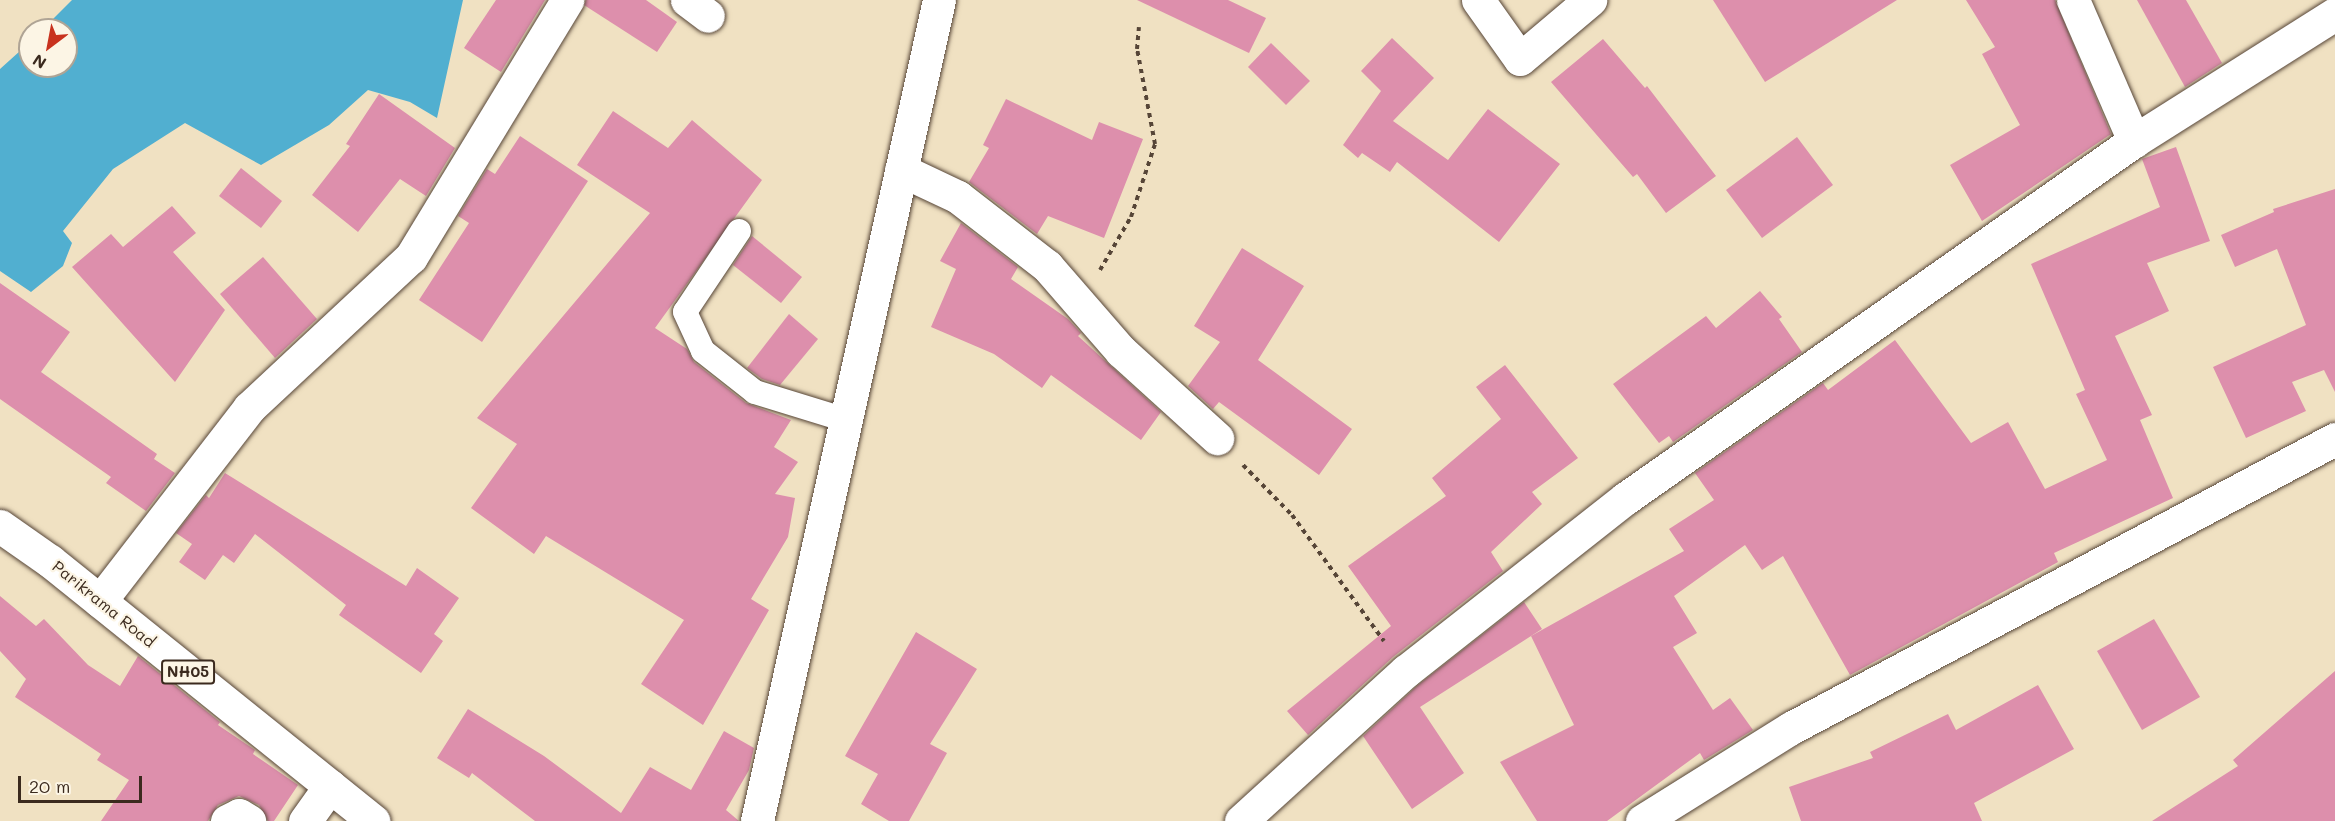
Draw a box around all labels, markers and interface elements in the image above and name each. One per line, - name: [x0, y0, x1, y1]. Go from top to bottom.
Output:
- north arrow: [18, 18, 78, 78]
- text: N: [29, 50, 50, 74]
- street label: Parikrama Road: [49, 557, 159, 651]
- road number: NH05: [161, 660, 215, 684]
- scale bar: [21, 764, 146, 802]
- text: 20 m: [29, 774, 70, 798]

